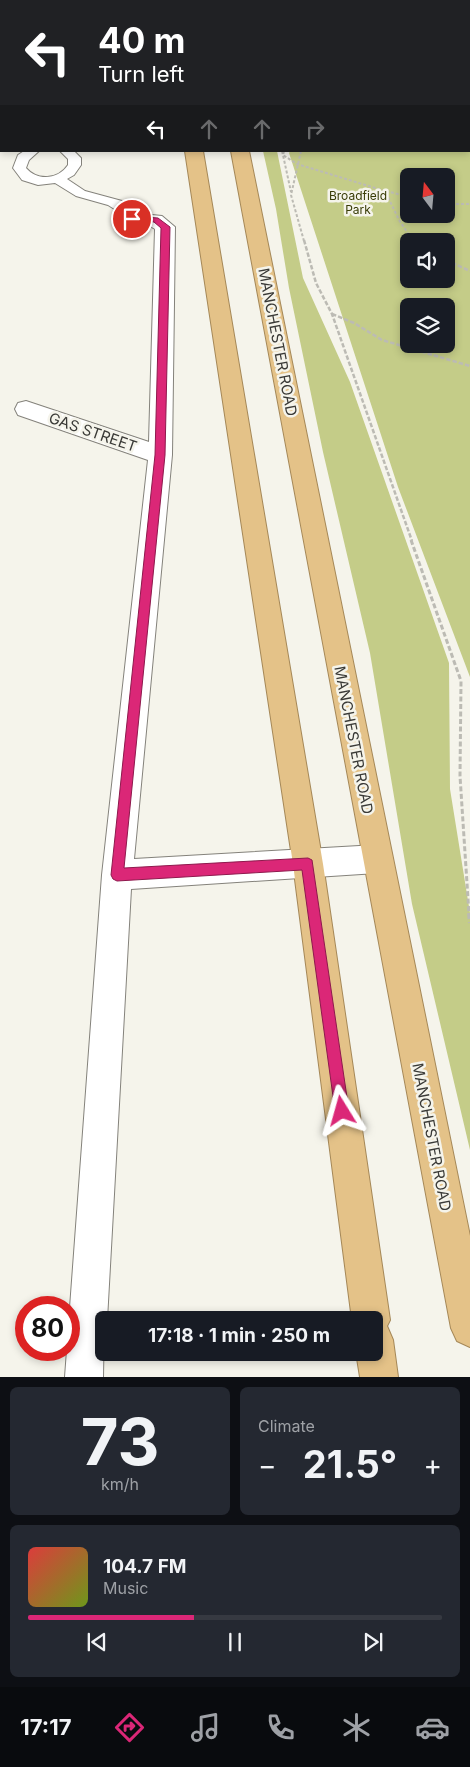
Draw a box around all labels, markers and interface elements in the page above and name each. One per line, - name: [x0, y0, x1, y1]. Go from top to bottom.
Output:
- text: 40 m: [98, 19, 186, 61]
- icon: left: [15, 20, 80, 85]
- text: Turn left: [98, 61, 184, 87]
- icon: left: [142, 115, 170, 143]
- icon: ahead: [195, 115, 223, 143]
- icon: ahead: [248, 115, 276, 143]
- icon: right: [301, 115, 329, 143]
- north arrow: [400, 168, 455, 222]
- map controls: [400, 168, 455, 353]
- park label: Broadfield Park: [329, 188, 387, 217]
- pin: [111, 198, 153, 240]
- icon: arrive: [118, 205, 146, 233]
- button: sound: [400, 233, 455, 288]
- street label: MANCHESTER ROAD: [254, 266, 302, 418]
- button: layers: [400, 298, 455, 353]
- street label: GAS STREET: [47, 408, 139, 456]
- street label: MANCHESTER ROAD: [330, 664, 378, 816]
- street label: MANCHESTER ROAD: [408, 1061, 456, 1213]
- position arrow: [315, 1084, 367, 1136]
- speed limit sign: 80: [15, 1296, 80, 1361]
- text: 17:18 · 1 min · 250 m: [148, 1324, 330, 1347]
- text: 73: [81, 1402, 159, 1481]
- text: Climate: [258, 1416, 315, 1436]
- text: 21.5°: [303, 1441, 397, 1487]
- text: −: [258, 1448, 277, 1482]
- text: +: [423, 1448, 442, 1482]
- text: km/h: [101, 1474, 139, 1494]
- text: 104.7 FM: [103, 1555, 186, 1578]
- text: Music: [103, 1578, 148, 1598]
- icon: previous: [83, 1628, 111, 1656]
- icon: pause: [221, 1628, 249, 1656]
- icon: next: [359, 1628, 387, 1656]
- icon: directions: [112, 1710, 147, 1745]
- icon: music: [188, 1710, 223, 1745]
- icon: phone: [263, 1710, 298, 1745]
- icon: climate: [339, 1710, 374, 1745]
- icon: car: [415, 1710, 450, 1745]
- text: 17:17: [20, 1714, 71, 1740]

